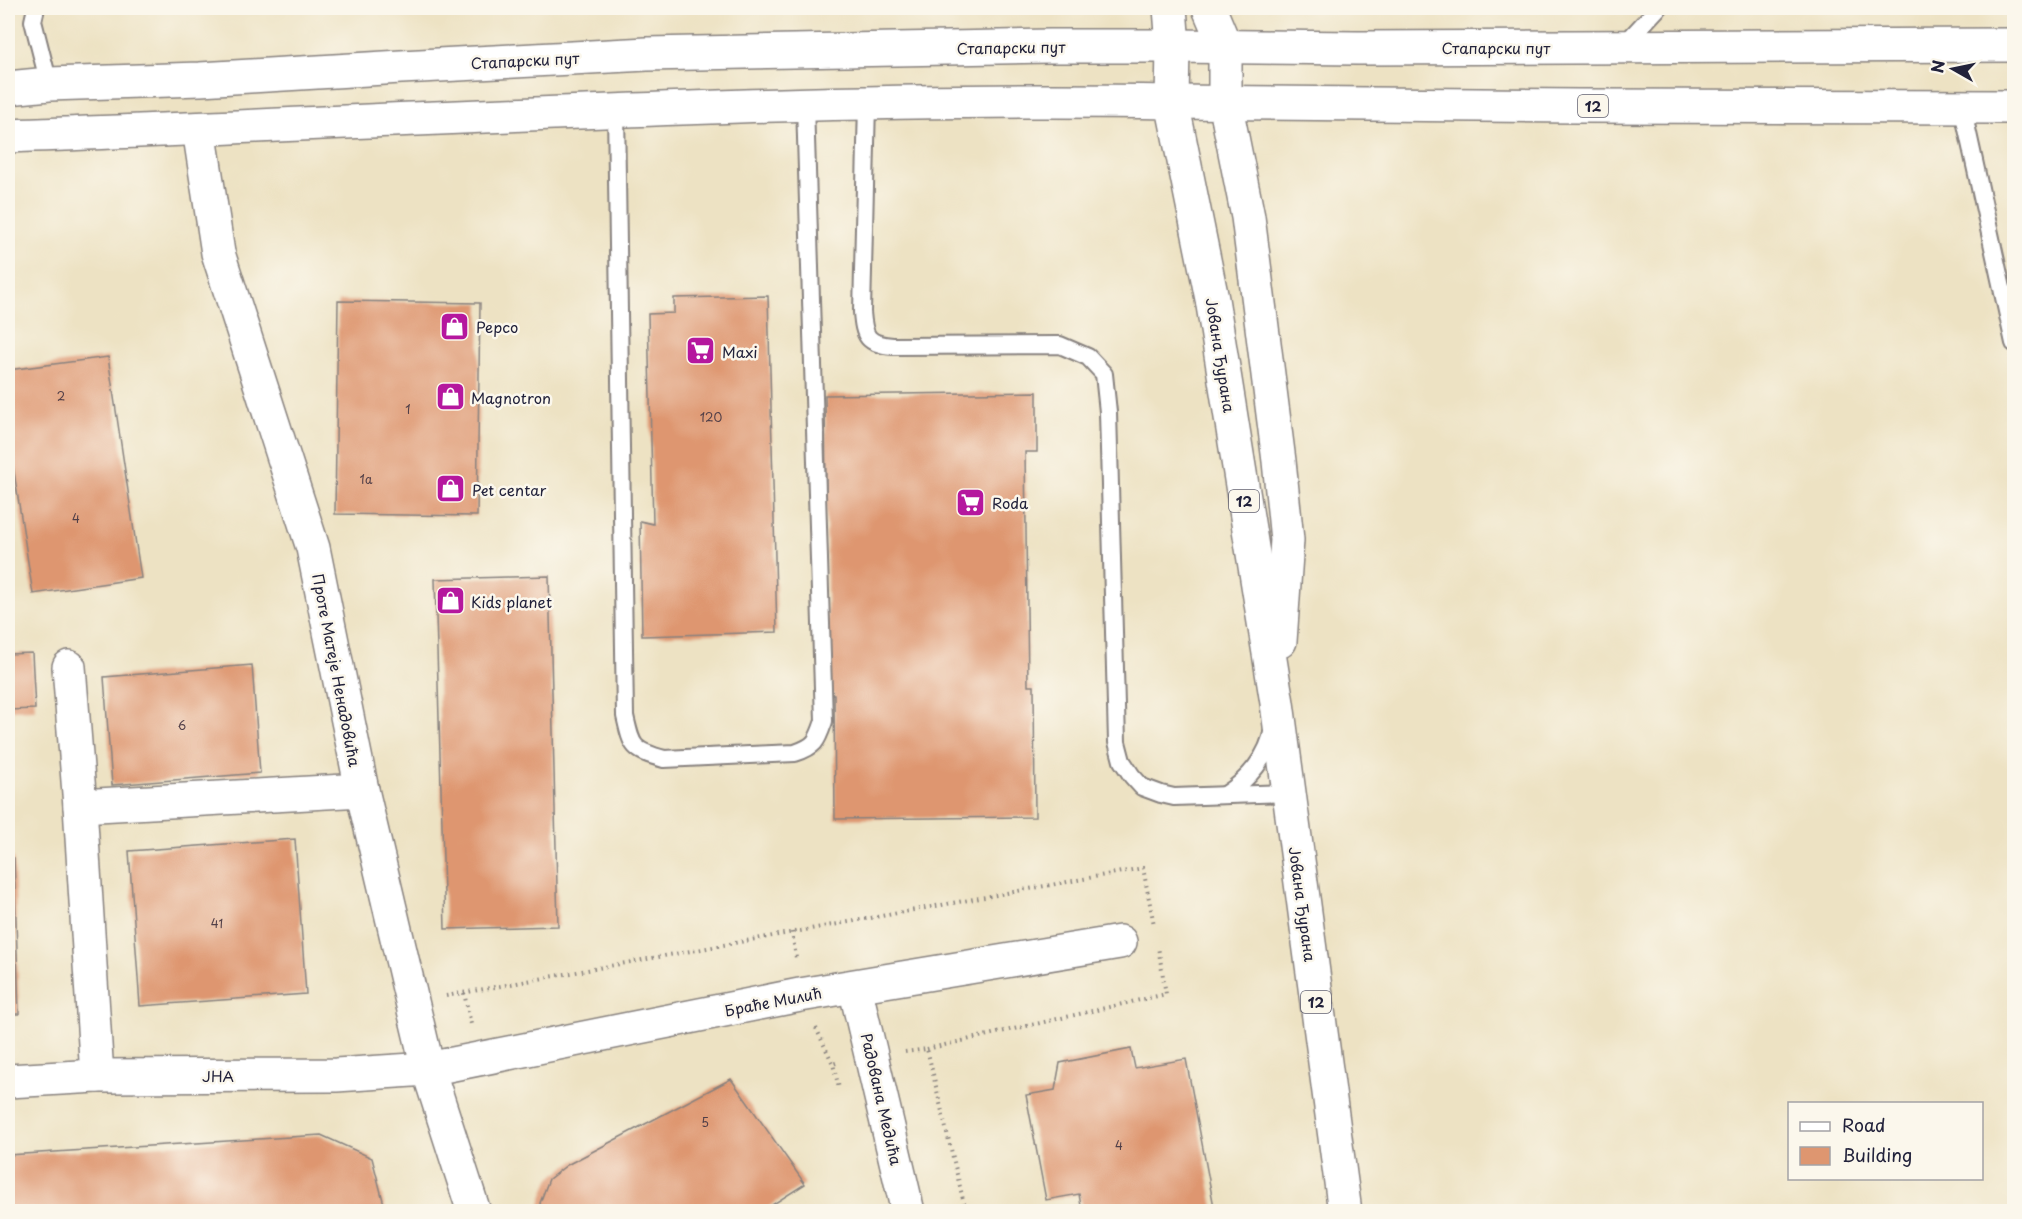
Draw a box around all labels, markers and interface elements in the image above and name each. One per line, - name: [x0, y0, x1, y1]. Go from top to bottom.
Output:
- street label: Стапарски пут: [956, 35, 1066, 59]
- street label: Стапарски пут: [1442, 36, 1551, 59]
- north arrow: [1923, 39, 1983, 99]
- street label: Стапарски пут: [470, 46, 581, 74]
- text: N: [1924, 58, 1950, 75]
- road number: 12: [1578, 95, 1608, 117]
- street label: Јована Ђурана: [1201, 296, 1242, 415]
- shop icon: Pepco: [439, 310, 471, 342]
- place label: Pepco: [476, 315, 518, 338]
- supermarket icon: Maxi: [685, 335, 717, 367]
- place label: Maxi: [722, 340, 758, 363]
- shop icon: Magnotron: [434, 381, 466, 413]
- place label: Magnotron: [471, 386, 551, 409]
- house number: 2: [57, 387, 65, 405]
- house number: 1: [405, 400, 411, 418]
- house number: 120: [700, 408, 722, 426]
- house number: 1a: [360, 470, 373, 488]
- shop icon: Pet centar: [435, 473, 467, 505]
- place label: Pet centar: [472, 478, 547, 501]
- supermarket icon: Roda: [955, 486, 987, 518]
- road number: 12: [1229, 490, 1259, 512]
- place label: Roda: [992, 491, 1029, 514]
- house number: 4: [72, 509, 80, 527]
- street label: Проте Матеје Ненадовића: [307, 572, 367, 769]
- shop icon: Kids planet: [434, 585, 466, 617]
- place label: Kids planet: [471, 590, 552, 613]
- house number: 6: [178, 716, 186, 734]
- street label: Јована Ђурана: [1284, 845, 1323, 964]
- house number: 41: [211, 914, 223, 932]
- street label: Браће Милић: [723, 980, 823, 1022]
- road number: 12: [1301, 991, 1331, 1013]
- street label: Радована Медића: [856, 1031, 909, 1168]
- street label: ЈНА: [202, 1064, 234, 1087]
- legend: [1788, 1102, 1983, 1180]
- text: Road: [1842, 1111, 1886, 1138]
- house number: 5: [701, 1113, 709, 1131]
- house number: 4: [1115, 1136, 1123, 1154]
- text: Building: [1842, 1141, 1912, 1168]

